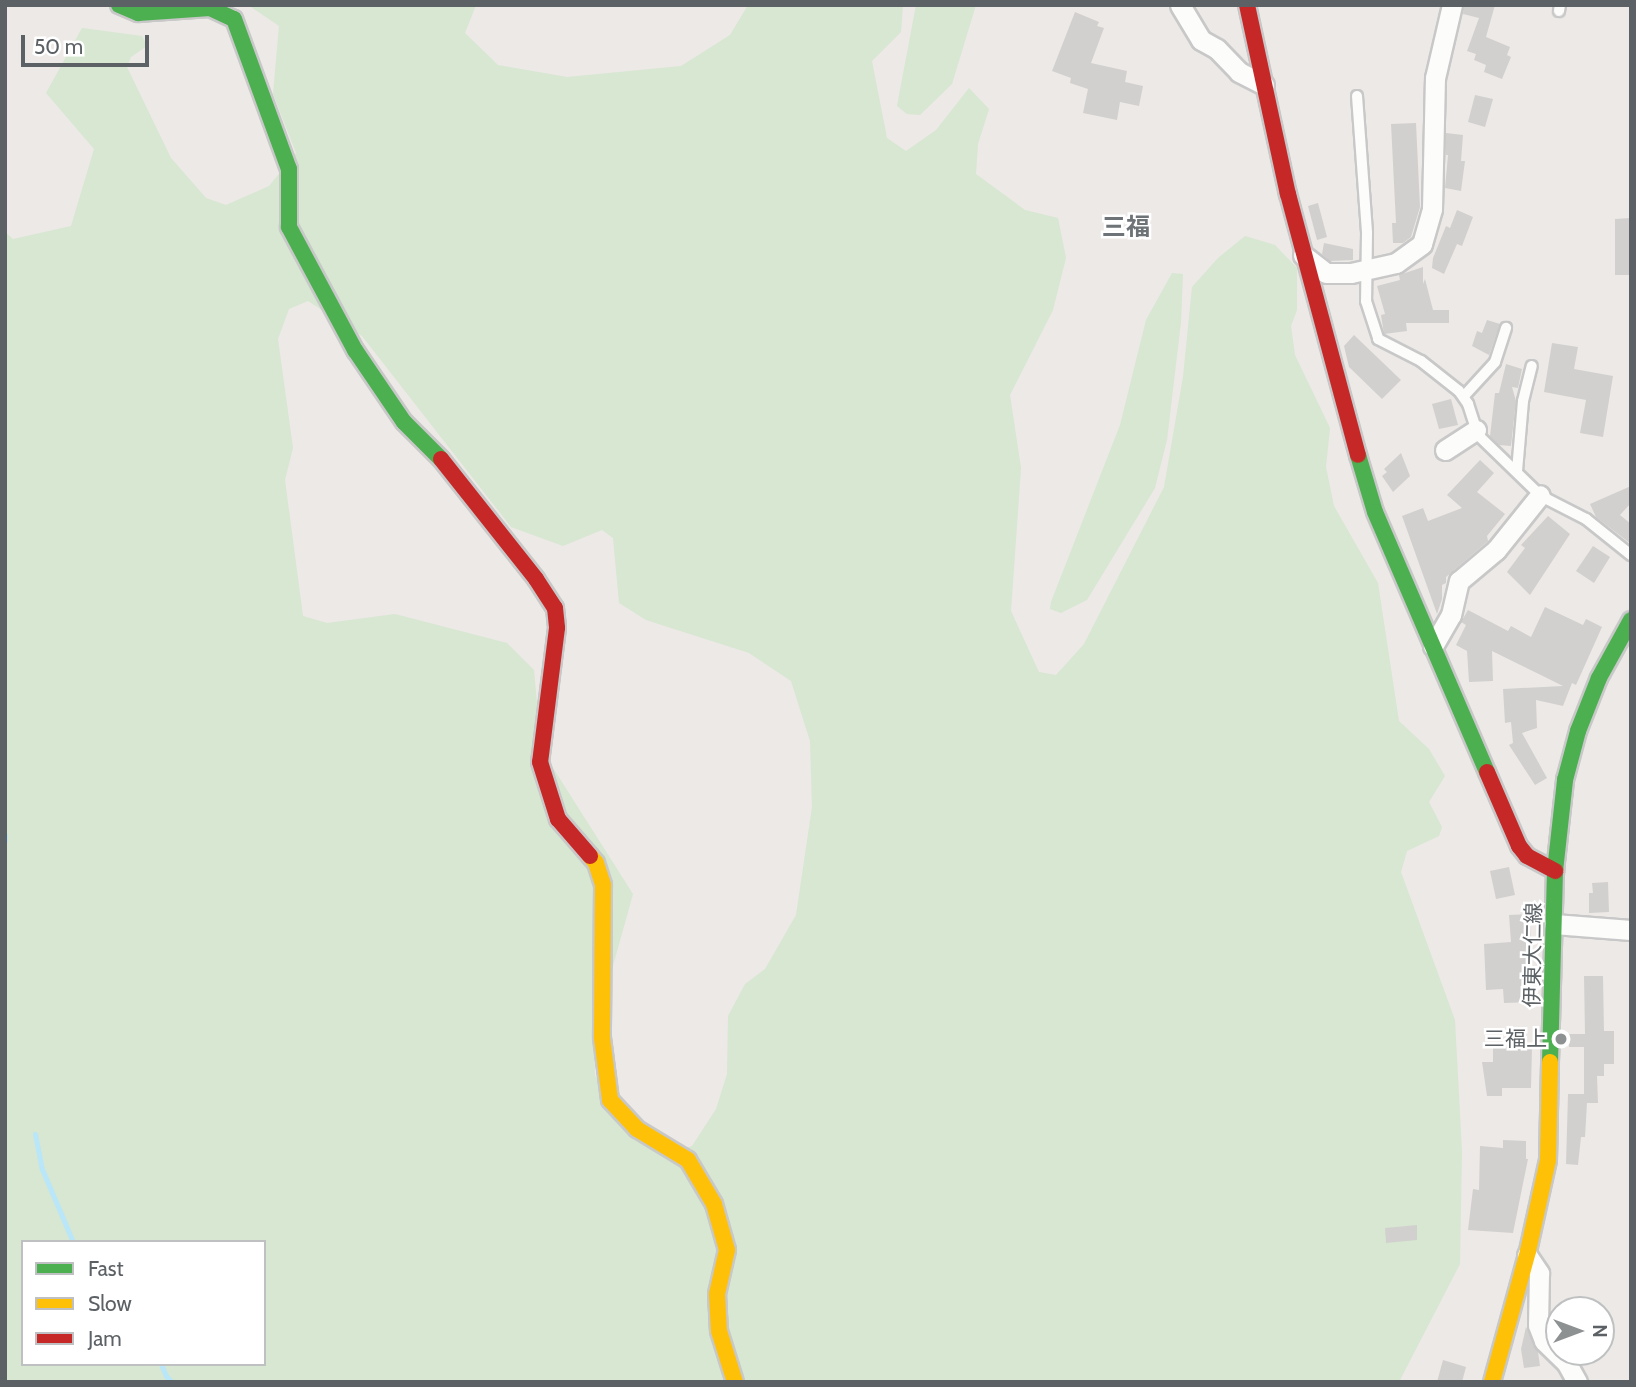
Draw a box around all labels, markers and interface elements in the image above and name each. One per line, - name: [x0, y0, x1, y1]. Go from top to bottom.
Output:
- scale bar: [24, 21, 152, 65]
- text: 50 m: [34, 34, 83, 59]
- district label: 三福: [1102, 213, 1150, 241]
- street label: 伊東大仁線: [1519, 902, 1547, 1008]
- place label: 三福上: [1484, 1026, 1547, 1052]
- marker: 三福上: [1553, 1031, 1569, 1047]
- legend: [21, 1240, 266, 1366]
- text: Fast: [88, 1256, 124, 1281]
- text: Slow: [88, 1291, 132, 1316]
- north arrow: [1545, 1296, 1615, 1366]
- text: N: [1588, 1324, 1611, 1338]
- text: Jam: [88, 1326, 122, 1351]

